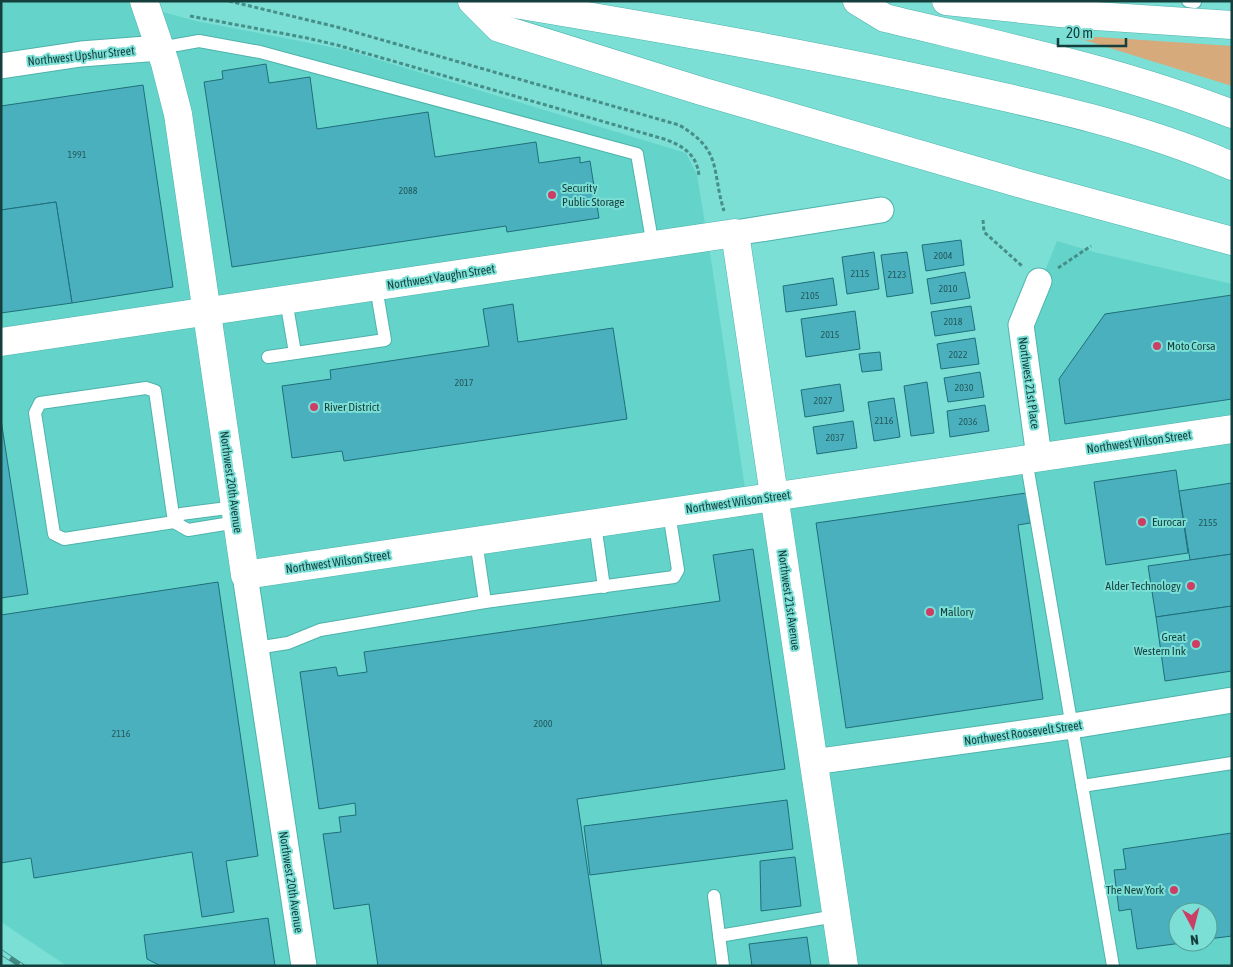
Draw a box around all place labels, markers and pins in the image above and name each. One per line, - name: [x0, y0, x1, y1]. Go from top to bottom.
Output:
- place label: Security Public Storage: [562, 181, 625, 209]
- marker: Security Public Storage: [546, 189, 558, 201]
- place label: Moto Corsa: [1167, 339, 1216, 353]
- marker: Moto Corsa: [1151, 340, 1163, 352]
- place label: River District: [324, 400, 380, 414]
- marker: River District: [308, 401, 320, 413]
- place label: Eurocar: [1152, 515, 1186, 529]
- marker: Eurocar: [1136, 516, 1148, 528]
- place label: Alder Technology: [1105, 579, 1181, 593]
- marker: Alder Technology: [1185, 580, 1197, 592]
- place label: Mallory: [940, 605, 974, 619]
- marker: Mallory: [924, 606, 936, 618]
- place label: Great Western Ink: [1134, 630, 1187, 658]
- marker: Great Western Ink: [1190, 638, 1202, 650]
- place label: The New York: [1106, 883, 1165, 897]
- marker: The New York: [1168, 884, 1180, 896]

